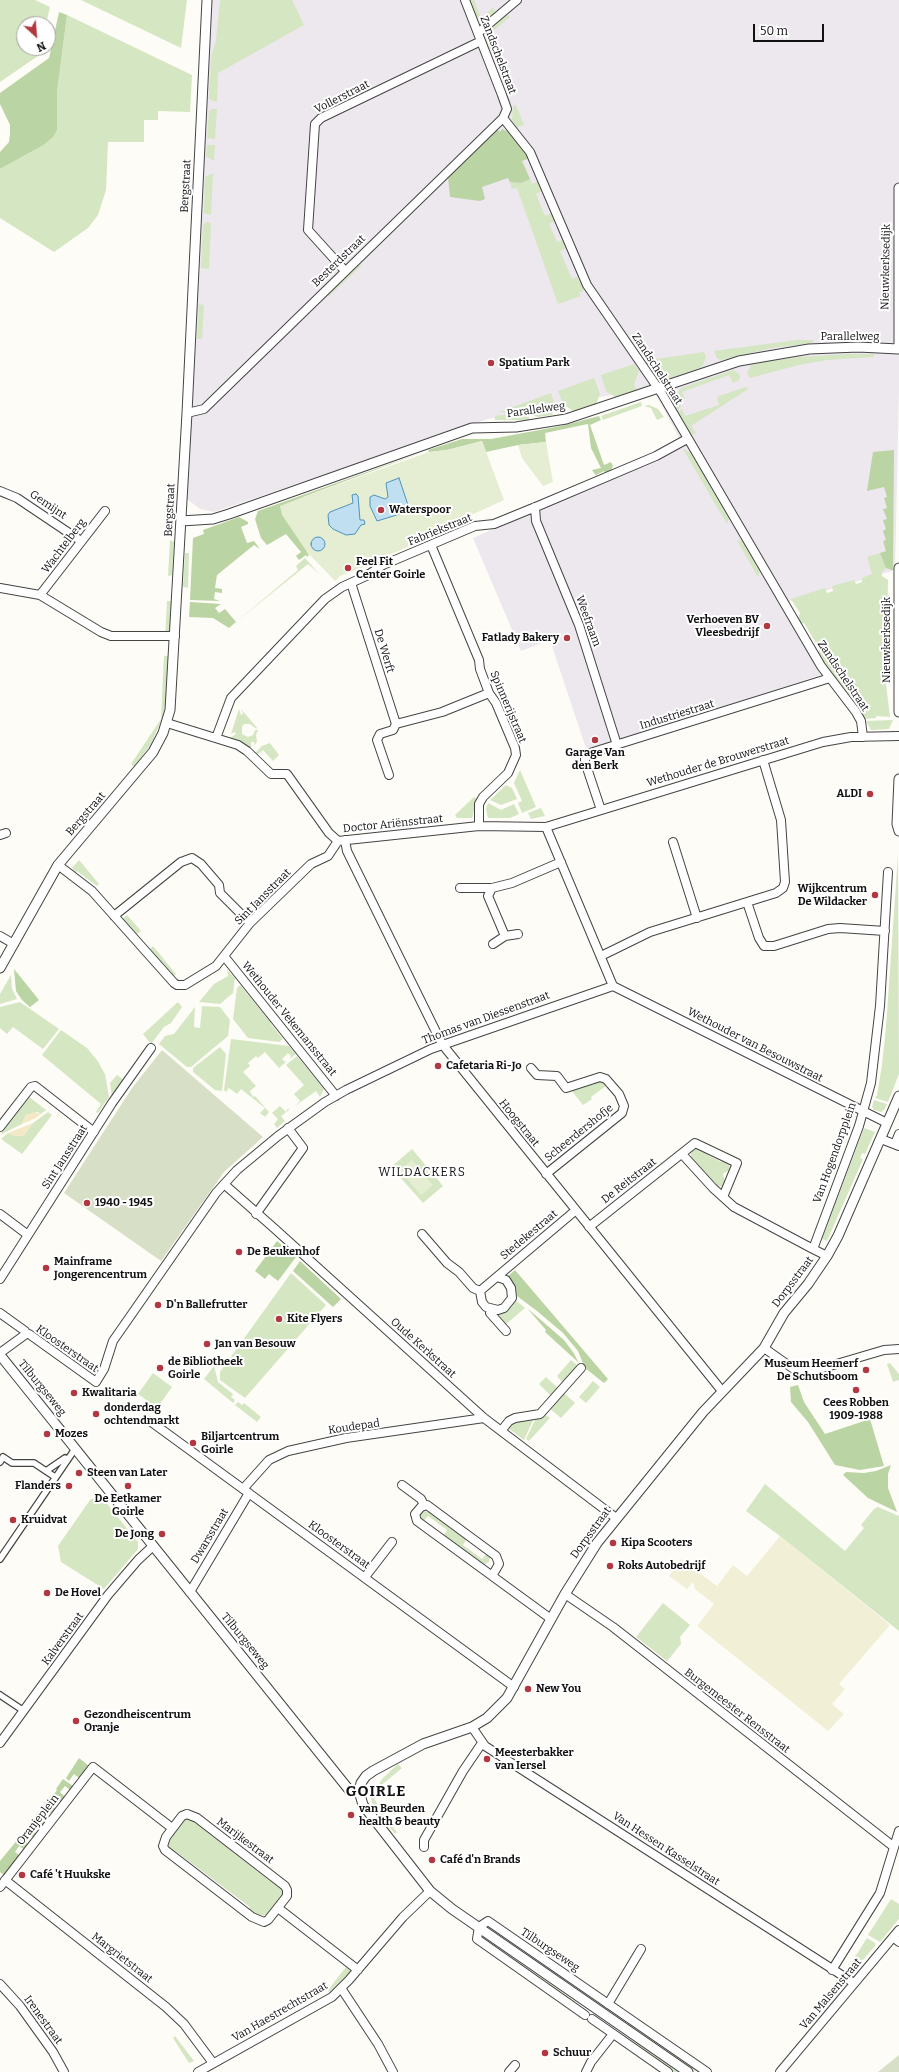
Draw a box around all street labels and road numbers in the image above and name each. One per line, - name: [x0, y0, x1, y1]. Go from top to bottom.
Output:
- street label: Zandschelstraat: [477, 14, 519, 96]
- street label: Vollerstraat: [312, 78, 372, 116]
- street label: Bergstraat: [178, 159, 194, 213]
- street label: Nieuwkerksedijk: [879, 224, 893, 310]
- street label: Besterdstraat: [310, 232, 368, 290]
- street label: Parallelweg: [821, 330, 879, 344]
- street label: Zandschelstraat: [629, 331, 685, 407]
- street label: Parallelweg: [506, 399, 566, 421]
- street label: Bergstraat: [162, 483, 178, 537]
- street label: Gemijnt: [27, 488, 69, 522]
- street label: Fabriekstraat: [406, 511, 474, 549]
- street label: Wachtelberg: [39, 516, 89, 576]
- street label: Weefraam: [573, 594, 603, 648]
- street label: Nieuwkerksedijk: [880, 597, 894, 683]
- street label: De Werft: [371, 627, 397, 675]
- street label: Zandschelstraat: [814, 638, 872, 714]
- street label: Spinnerijstraat: [487, 669, 529, 745]
- street label: Industriestraat: [638, 697, 716, 733]
- street label: Wethouder de Brouwerstraat: [645, 734, 791, 790]
- street label: Bergstraat: [63, 790, 109, 838]
- street label: Doctor Ariënsstraat: [342, 812, 444, 836]
- street label: Sint Jansstraat: [232, 866, 294, 928]
- street label: Wethouder Vekemansstraat: [239, 959, 339, 1079]
- street label: Thomas van Diessenstraat: [421, 989, 551, 1047]
- street label: Wethouder van Besouwstraat: [685, 1005, 825, 1085]
- street label: Hoogstraat: [496, 1097, 542, 1149]
- street label: Scheerdershofje: [542, 1101, 616, 1165]
- street label: Van Hogendorpplein: [811, 1101, 859, 1205]
- street label: Sint Jansstraat: [39, 1122, 91, 1192]
- street label: De Reitstraat: [599, 1155, 659, 1207]
- street label: Stedekestraat: [498, 1207, 560, 1263]
- street label: Dorpsstraat: [770, 1254, 816, 1310]
- street label: Oude Kerkstraat: [388, 1315, 458, 1381]
- street label: Kloosterstraat: [33, 1323, 101, 1375]
- street label: Tilburgseweg: [15, 1357, 69, 1419]
- street label: Koudepad: [327, 1417, 381, 1437]
- street label: Dorpsstraat: [568, 1505, 614, 1561]
- street label: Dwarsstraat: [188, 1506, 232, 1566]
- street label: Kloosterstraat: [306, 1518, 372, 1572]
- street label: Kalverstraat: [39, 1610, 87, 1668]
- street label: Tilburgseweg: [218, 1610, 272, 1672]
- street label: Burgemeester Rensstraat: [682, 1666, 792, 1756]
- street label: Oranjeplein: [14, 1792, 62, 1848]
- street label: Van Hessen Kasselstraat: [610, 1809, 722, 1889]
- street label: Marijkestraat: [214, 1815, 276, 1867]
- street label: Tilburgseweg: [518, 1925, 582, 1975]
- street label: Margrietstraat: [89, 1930, 155, 1986]
- street label: Van Malsenstraat: [797, 1956, 865, 2032]
- street label: Van Haestrechtstraat: [230, 1979, 330, 2045]
- street label: Irenestraat: [21, 1993, 65, 2047]

